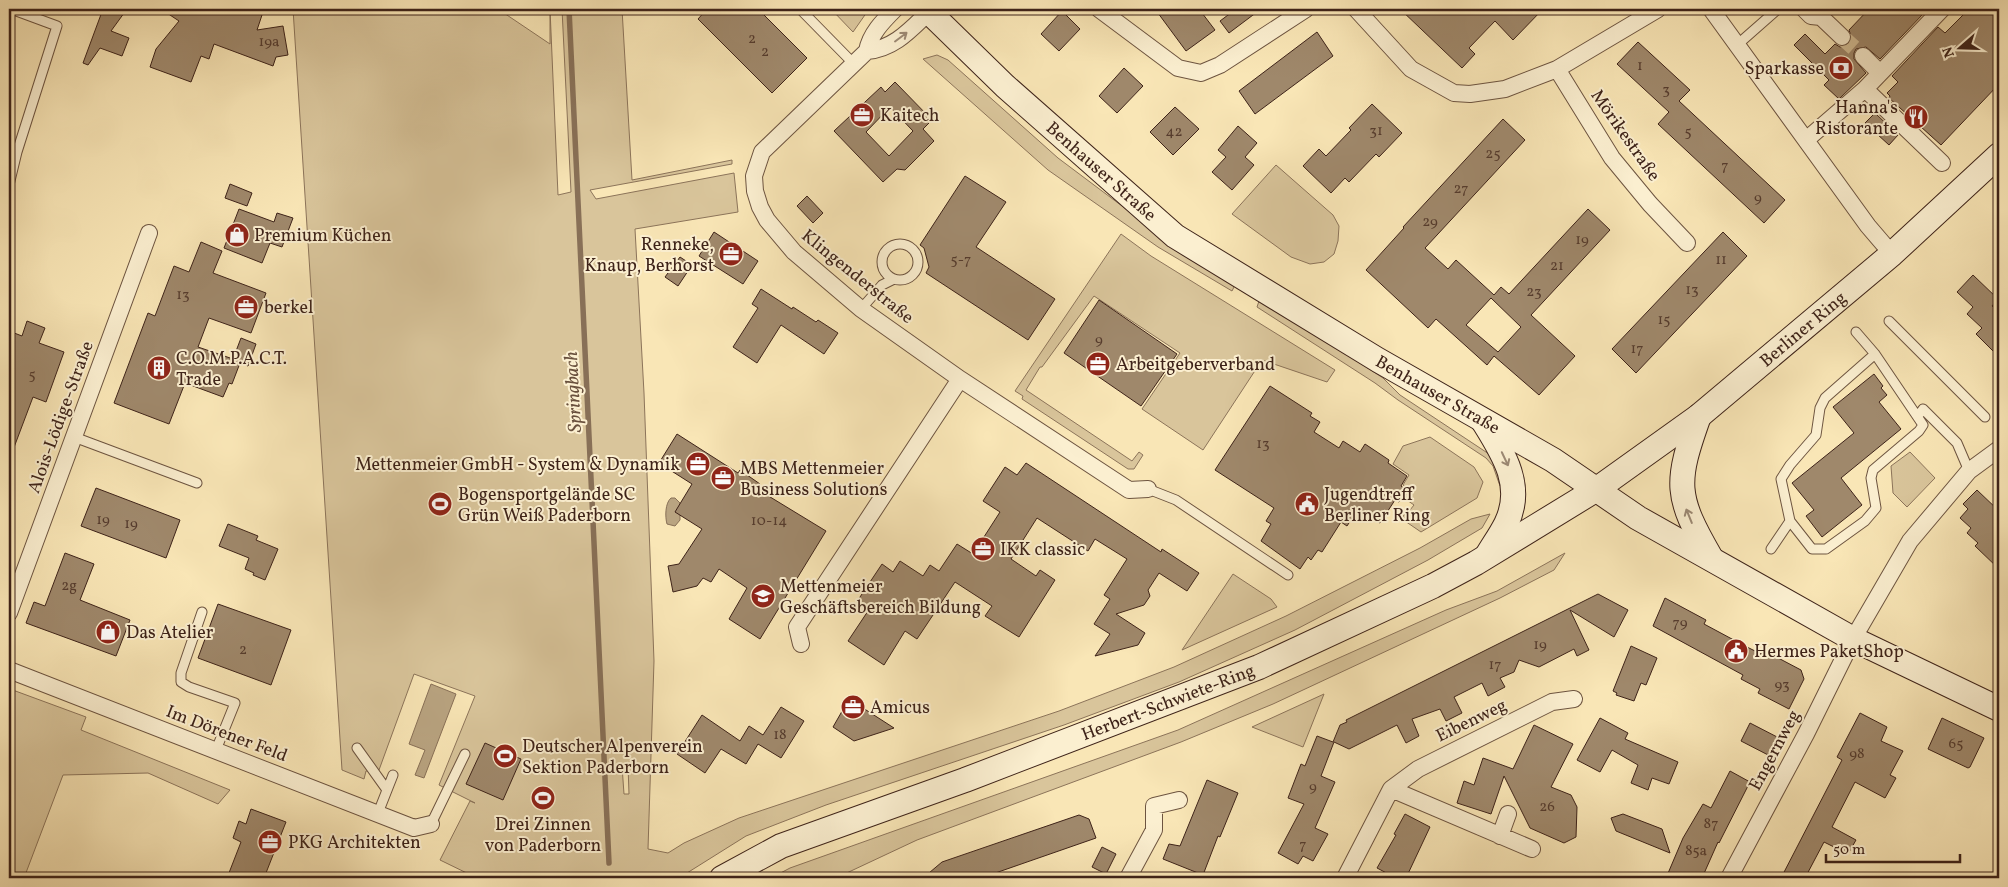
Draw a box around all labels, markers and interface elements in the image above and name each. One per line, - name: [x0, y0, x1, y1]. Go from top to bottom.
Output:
- north arrow: [1936, 22, 1986, 72]
- house number: 2: [748, 29, 756, 50]
- house number: 19a: [258, 32, 280, 53]
- one-way arrow: [894, 32, 908, 42]
- house number: 2: [761, 42, 769, 63]
- text: N: [1939, 44, 1960, 60]
- bank icon: Sparkasse: [1828, 55, 1854, 81]
- house number: 1: [1637, 56, 1643, 77]
- place label: Sparkasse: [1745, 57, 1824, 82]
- house number: 3: [1662, 80, 1670, 101]
- street label: Mörikestraße: [1584, 85, 1666, 187]
- place label: Hanna's Ristorante: [1815, 96, 1898, 142]
- office icon: Kaitech: [849, 102, 875, 128]
- place label: Kaitech: [880, 104, 940, 129]
- restaurant icon: Hanna's Ristorante: [1903, 104, 1929, 130]
- street label: Benhauser Straße: [1040, 117, 1161, 228]
- house number: 31: [1369, 121, 1383, 142]
- house number: 42: [1165, 122, 1183, 143]
- house number: 5: [1684, 122, 1692, 143]
- house number: 25: [1485, 144, 1501, 165]
- house number: 7: [1721, 156, 1729, 177]
- house number: 27: [1454, 179, 1468, 200]
- house number: 9: [1754, 188, 1762, 209]
- house number: 29: [1422, 212, 1438, 233]
- shop icon: Premium Küchen: [224, 222, 250, 248]
- place label: Premium Küchen: [254, 224, 392, 249]
- street label: Klingenderstraße: [795, 224, 919, 330]
- house number: 19: [1575, 230, 1589, 251]
- place label: Renneke, Knaup, Berhorst: [584, 233, 714, 279]
- office icon: Renneke, Knaup, Berhorst: [718, 241, 744, 267]
- house number: 5-7: [951, 250, 971, 271]
- house number: 11: [1715, 250, 1727, 271]
- house number: 21: [1550, 256, 1564, 277]
- house number: 13: [1685, 280, 1699, 301]
- house number: 23: [1526, 282, 1542, 303]
- house number: 13: [176, 285, 190, 306]
- street label: Berliner Ring: [1755, 286, 1852, 374]
- office icon: berkel: [233, 294, 259, 320]
- place label: berkel: [264, 296, 313, 321]
- house number: 15: [1657, 310, 1671, 331]
- house number: 9: [1095, 330, 1103, 351]
- street label: Alois-Lödige-Straße: [22, 338, 101, 497]
- house number: 17: [1630, 339, 1644, 360]
- place label: C.O.M.P.A.C.T. Trade: [176, 347, 287, 393]
- street label: Benhauser Straße: [1370, 350, 1504, 441]
- water label: Springbach: [559, 351, 589, 433]
- office icon: Arbeitgeberverband: [1085, 351, 1111, 377]
- place label: Arbeitgeberverband: [1116, 353, 1275, 378]
- building icon: C.O.M.P.A.C.T. Trade: [146, 355, 172, 381]
- house number: 5: [28, 365, 36, 386]
- house number: 13: [1256, 434, 1270, 455]
- office icon: Mettenmeier GmbH - System & Dynamik: [685, 451, 711, 477]
- one-way arrow: [1501, 451, 1510, 466]
- place label: Mettenmeier GmbH - System & Dynamik: [355, 453, 680, 478]
- place label: MBS Mettenmeier Business Solutions: [740, 457, 887, 503]
- office icon: MBS Mettenmeier Business Solutions: [710, 465, 736, 491]
- place label: Bogensportgelände SC Grün Weiß Paderborn: [458, 483, 636, 529]
- place label: Jugendtreff Berliner Ring: [1324, 483, 1430, 529]
- sports icon: Bogensportgelände SC Grün Weiß Paderborn: [427, 491, 453, 517]
- public building icon: Jugendtreff Berliner Ring: [1294, 491, 1320, 517]
- one-way arrow: [1684, 509, 1693, 524]
- house number: 19: [96, 510, 110, 531]
- house number: 10-14: [751, 511, 787, 532]
- house number: 19: [124, 514, 138, 535]
- office icon: IKK classic: [970, 536, 996, 562]
- place label: IKK classic: [1000, 538, 1085, 563]
- place label: Mettenmeier Geschäftsbereich Bildung: [780, 575, 981, 621]
- house number: 2g: [61, 576, 77, 597]
- school or university icon: Mettenmeier Geschäftsbereich Bildung: [750, 583, 776, 609]
- house number: 79: [1673, 613, 1688, 634]
- shop icon: Das Atelier: [95, 619, 121, 645]
- place label: Das Atelier: [126, 621, 214, 646]
- house number: 19: [1533, 635, 1547, 656]
- public building icon: Hermes PaketShop: [1723, 638, 1749, 664]
- house number: 2: [239, 640, 247, 661]
- place label: Hermes PaketShop: [1754, 640, 1904, 665]
- house number: 17: [1488, 655, 1502, 676]
- street label: Herbert-Schwiete-Ring: [1078, 659, 1259, 748]
- house number: 93: [1774, 675, 1790, 696]
- street label: Eibenweg: [1432, 693, 1511, 749]
- office icon: Amicus: [840, 694, 866, 720]
- place label: Amicus: [870, 696, 930, 721]
- street label: Im Dörener Feld: [162, 700, 291, 769]
- street label: Engernweg: [1744, 706, 1807, 796]
- house number: 18: [773, 725, 787, 746]
- house number: 65: [1949, 734, 1963, 755]
- place label: Deutscher Alpenverein Sektion Paderborn: [522, 735, 703, 781]
- sports icon: Deutscher Alpenverein Sektion Paderborn: [492, 743, 518, 769]
- house number: 98: [1849, 744, 1865, 765]
- house number: 9: [1309, 777, 1317, 798]
- sports icon: Drei Zinnen von Paderborn: [530, 785, 556, 811]
- house number: 26: [1539, 797, 1555, 818]
- place label: Drei Zinnen von Paderborn: [485, 813, 602, 859]
- house number: 87: [1704, 814, 1718, 835]
- office icon: PKG Architekten: [257, 829, 283, 855]
- place label: PKG Architekten: [288, 831, 421, 856]
- scale bar: [1826, 832, 1959, 864]
- house number: 7: [1299, 835, 1307, 856]
- text: 50 m: [1833, 840, 1865, 861]
- house number: 85a: [1685, 841, 1707, 862]

